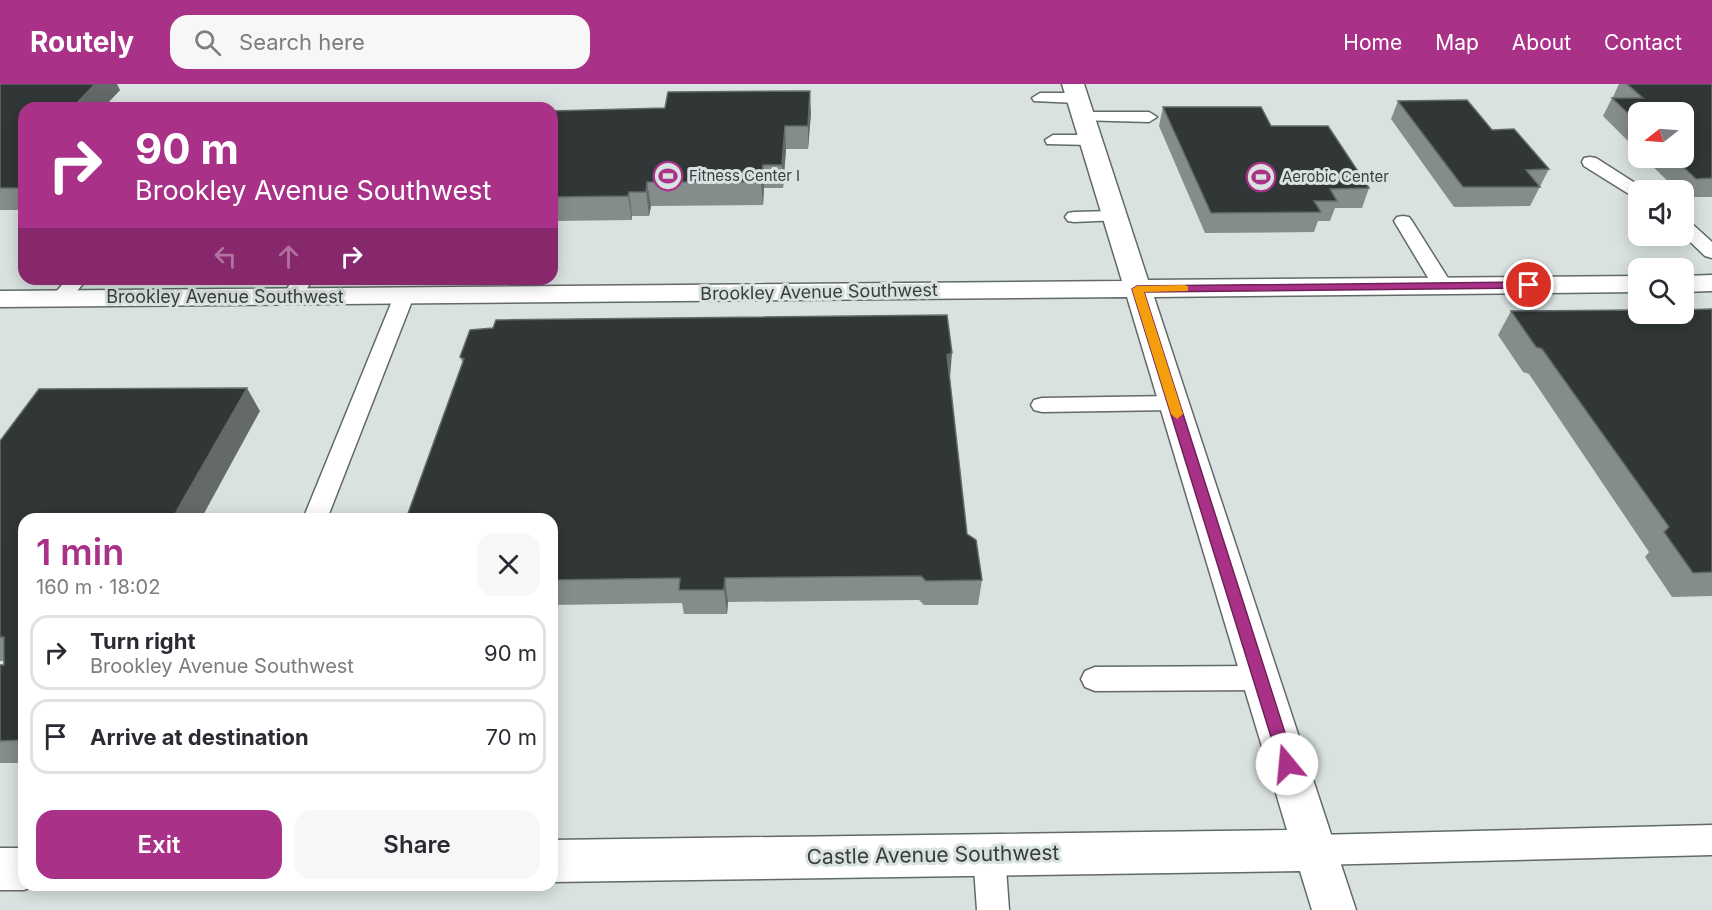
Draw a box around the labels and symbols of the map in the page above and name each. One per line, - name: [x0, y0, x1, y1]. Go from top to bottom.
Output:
- north arrow: [1628, 102, 1694, 168]
- sports icon: Fitness Center I: [652, 160, 684, 192]
- sports icon: Aerobic Center: [1245, 161, 1277, 193]
- place label: Fitness Center I: [689, 166, 800, 185]
- place label: Aerobic Center: [1282, 167, 1389, 186]
- pin: [1503, 259, 1554, 310]
- street label: Brookley Avenue Southwest: [700, 279, 938, 304]
- street label: Brookley Avenue Southwest: [106, 286, 344, 307]
- position arrow: [1255, 732, 1319, 796]
- street label: Castle Avenue Southwest: [806, 840, 1060, 869]

